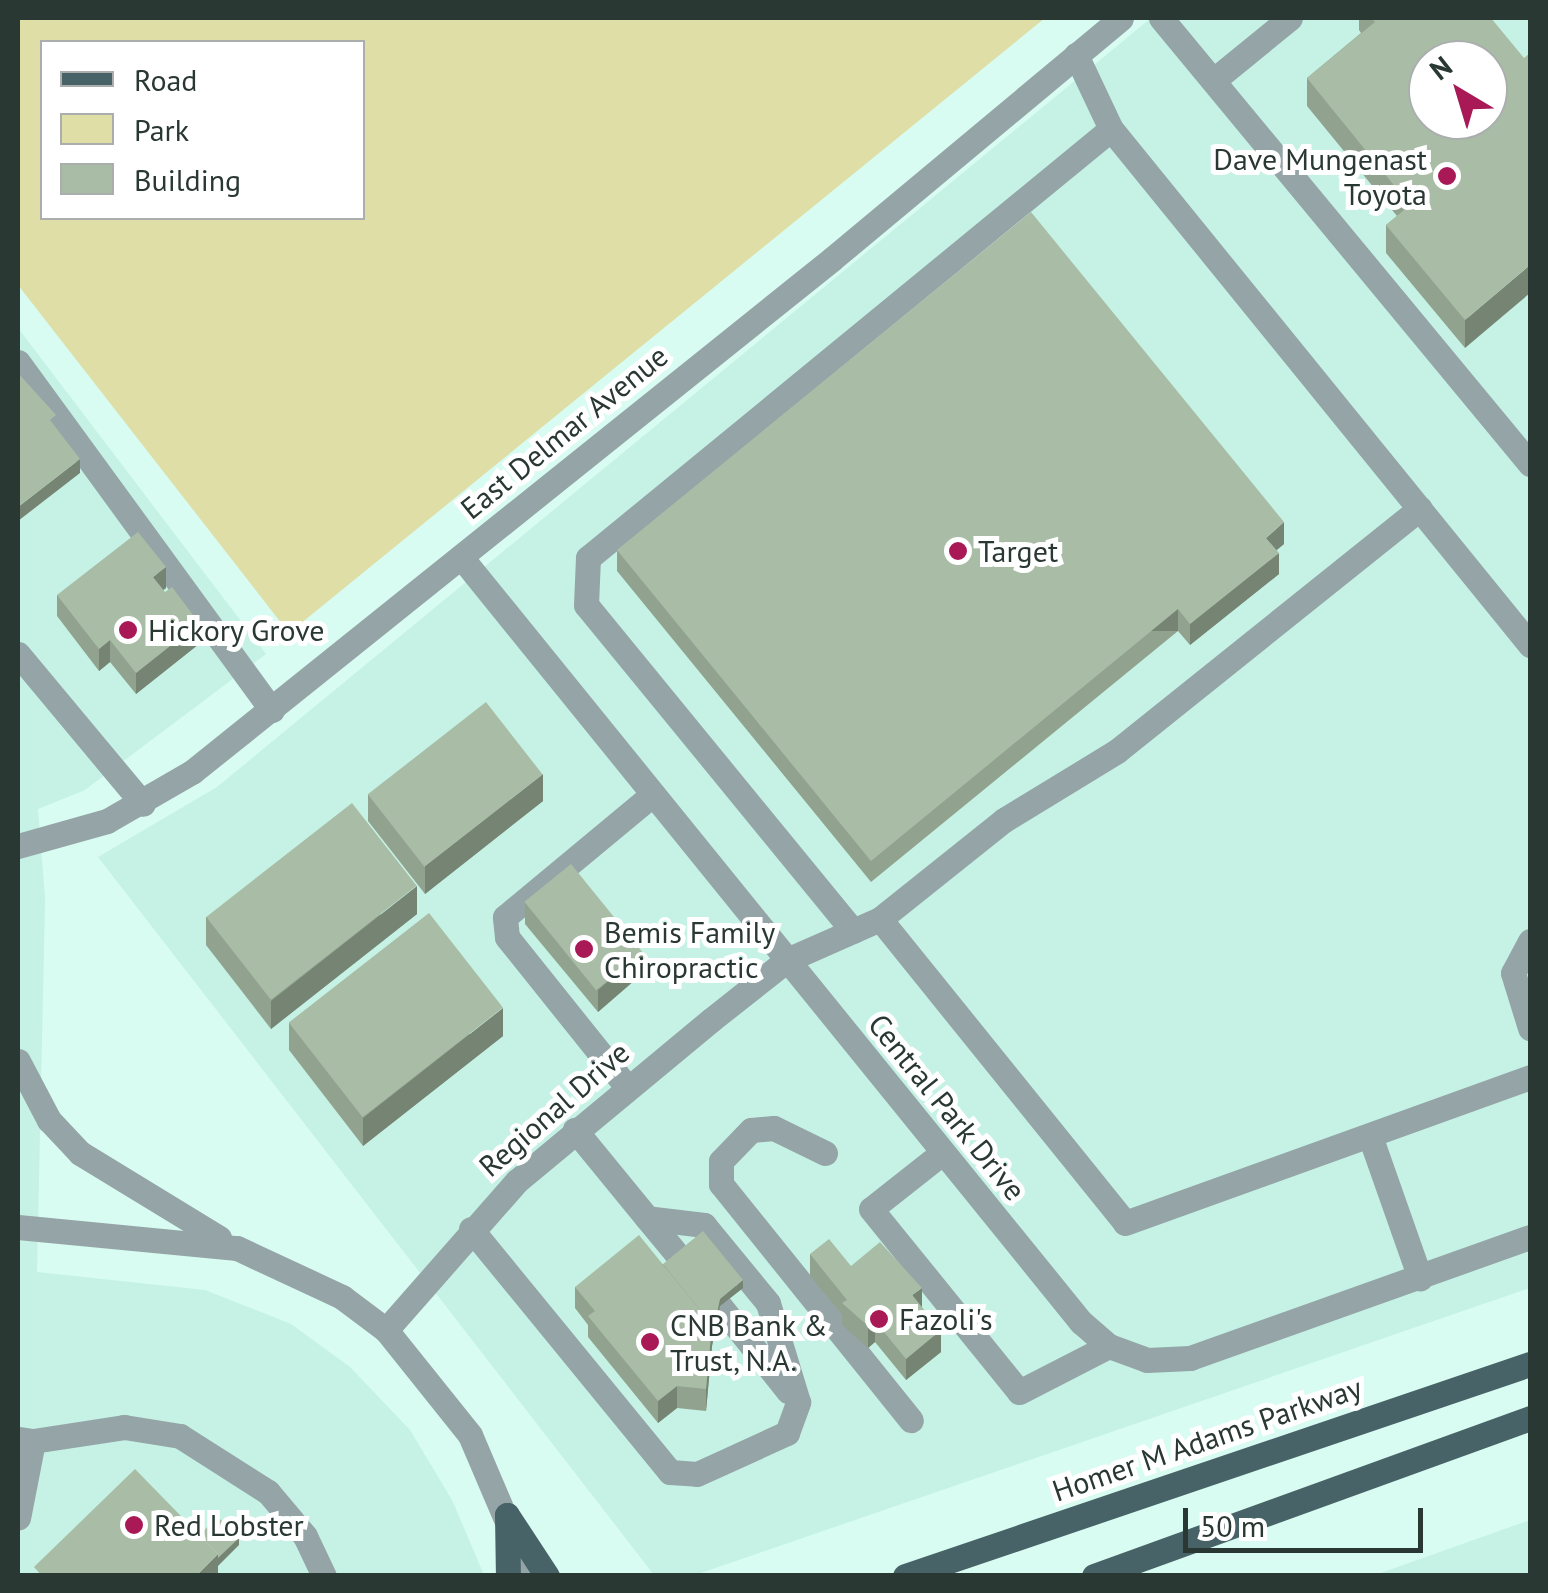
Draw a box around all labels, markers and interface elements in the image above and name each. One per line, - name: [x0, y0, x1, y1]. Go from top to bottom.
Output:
- legend: [40, 40, 365, 220]
- north arrow: [1408, 40, 1508, 140]
- text: N: [1422, 47, 1459, 88]
- text: Road: [134, 60, 198, 99]
- text: Park: [134, 110, 189, 149]
- place label: Dave Mungenast Toyota: [1213, 141, 1427, 212]
- text: Building: [134, 160, 241, 199]
- marker: Dave Mungenast Toyota: [1436, 165, 1458, 187]
- street label: East Delmar Avenue: [453, 337, 675, 527]
- place label: Target: [978, 533, 1058, 569]
- marker: Target: [947, 540, 969, 562]
- place label: Hickory Grove: [148, 612, 326, 648]
- marker: Hickory Grove: [117, 619, 139, 641]
- place label: Bemis Family Chiropractic: [604, 914, 775, 984]
- marker: Bemis Family Chiropractic: [573, 938, 595, 960]
- street label: Central Park Drive: [861, 1006, 1033, 1208]
- street label: Regional Drive: [472, 1034, 636, 1184]
- place label: Fazoli's: [899, 1301, 993, 1337]
- place label: CNB Bank & Trust, N.A.: [670, 1307, 828, 1378]
- marker: Fazoli's: [868, 1308, 890, 1330]
- marker: CNB Bank & Trust, N.A.: [639, 1331, 661, 1353]
- street label: Homer M Adams Parkway: [1047, 1369, 1367, 1509]
- scale bar: [1188, 1488, 1428, 1550]
- text: 50 m: [1200, 1506, 1265, 1545]
- place label: Red Lobster: [154, 1507, 304, 1543]
- marker: Red Lobster: [123, 1514, 145, 1536]

